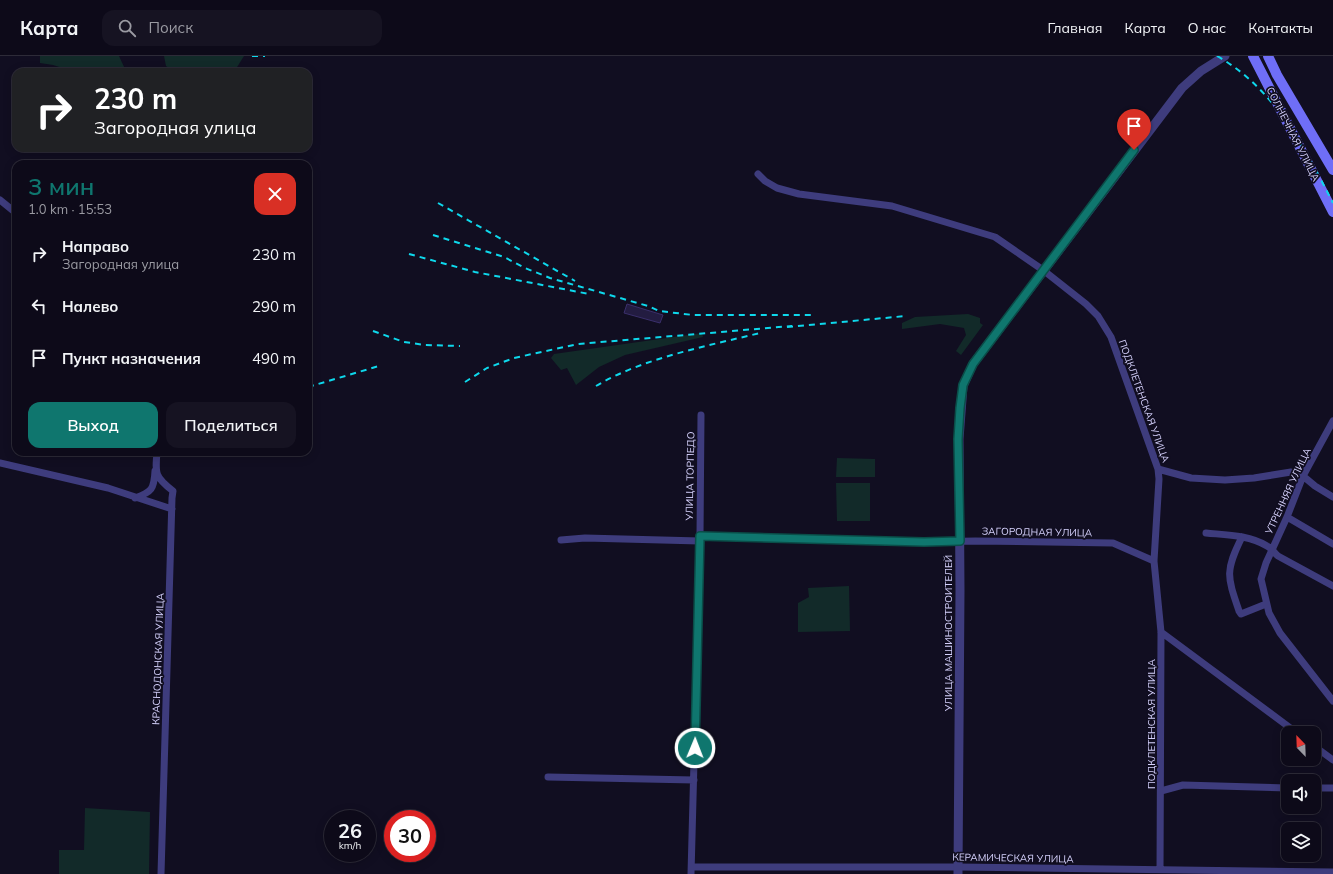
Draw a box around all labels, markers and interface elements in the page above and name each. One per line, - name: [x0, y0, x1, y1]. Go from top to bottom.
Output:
- search box: [102, 10, 382, 46]
- text: Карта: [20, 16, 78, 40]
- icon: search: [116, 17, 138, 39]
- text: Поиск: [148, 18, 193, 37]
- text: Главная: [1048, 19, 1103, 37]
- text: Карта: [1125, 19, 1166, 37]
- text: О нас: [1188, 19, 1226, 37]
- text: Контакты: [1248, 19, 1313, 37]
- text: 230 m: [94, 81, 177, 116]
- icon: right: [28, 84, 80, 136]
- street label: СОЛНЕЧНАЯ УЛИЦА: [1264, 85, 1323, 184]
- pin: [1117, 109, 1151, 150]
- icon: arrive: [1123, 115, 1145, 137]
- text: Загородная улица: [94, 116, 256, 139]
- text: 3 мин: [28, 171, 94, 201]
- button: close: [254, 173, 296, 215]
- text: 1.0 km · 15:53: [28, 201, 112, 217]
- text: Направо: [62, 237, 129, 256]
- icon: right: [28, 243, 50, 265]
- text: 230 m: [252, 245, 296, 264]
- text: Загородная улица: [62, 256, 179, 272]
- icon: left: [28, 295, 50, 317]
- text: Налево: [62, 297, 118, 316]
- text: 290 m: [252, 297, 296, 316]
- street label: ПОДКЛЕТЕНСКАЯ УЛИЦА: [1116, 338, 1173, 465]
- icon: arrive: [28, 347, 50, 369]
- text: Пункт назначения: [62, 349, 201, 368]
- text: 490 m: [252, 349, 296, 368]
- button: Выход: [28, 402, 158, 448]
- button: Поделиться: [166, 402, 296, 448]
- street label: УЛИЦА ТОРПЕДО: [683, 431, 697, 522]
- street label: УТРЕННЯЯ УЛИЦА: [1262, 445, 1314, 537]
- street label: ЗАГОРОДНАЯ УЛИЦА: [982, 525, 1093, 539]
- street label: УЛИЦА МАШИНОСТРОИТЕЛЕЙ: [942, 555, 955, 712]
- street label: КРАСНОДОНСКАЯ УЛИЦА: [149, 592, 167, 725]
- street label: ПОДКЛЕТЕНСКАЯ УЛИЦА: [1145, 658, 1158, 789]
- north arrow: [1281, 726, 1321, 766]
- map controls: [1281, 726, 1321, 862]
- position arrow: [674, 727, 716, 769]
- button: sound: [1281, 774, 1321, 814]
- speed limit sign: 30: [384, 810, 436, 862]
- text: 26: [338, 818, 362, 843]
- button: layers: [1281, 822, 1321, 862]
- text: km/h: [339, 839, 361, 852]
- street label: КЕРАМИЧЕСКАЯ УЛИЦА: [952, 850, 1075, 866]

